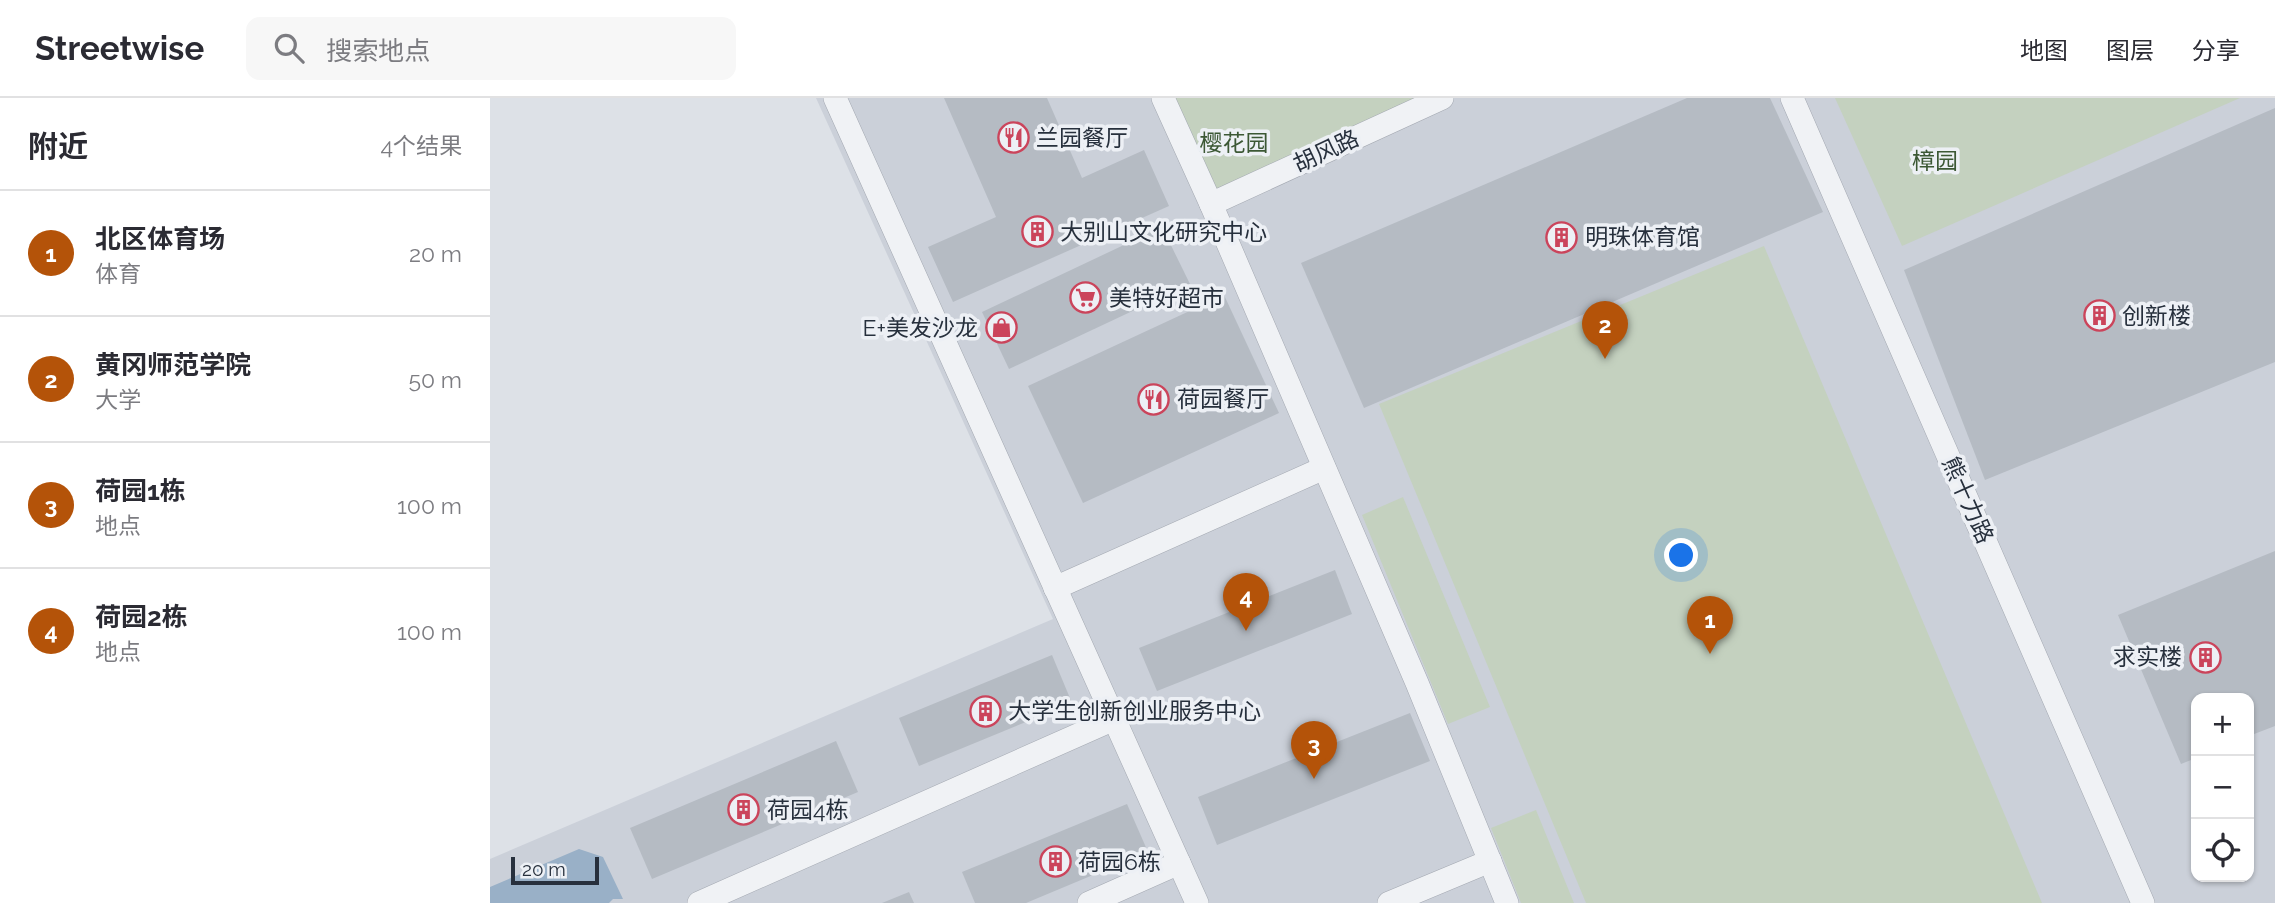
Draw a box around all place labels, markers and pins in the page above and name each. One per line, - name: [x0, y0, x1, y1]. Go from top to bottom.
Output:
- restaurant icon: 兰园餐厅: [996, 121, 1030, 155]
- place label: 兰园餐厅: [1036, 124, 1128, 151]
- building icon: 大别山文化研究中心: [1020, 215, 1054, 249]
- place label: 大别山文化研究中心: [1060, 218, 1267, 245]
- building icon: 明珠体育馆: [1545, 220, 1579, 254]
- place label: 明珠体育馆: [1585, 223, 1700, 250]
- supermarket icon: 美特好超市: [1069, 281, 1103, 315]
- place label: 美特好超市: [1109, 284, 1224, 311]
- building icon: 创新楼: [2082, 299, 2116, 333]
- pin: 2: [1582, 301, 1628, 359]
- place label: 创新楼: [2122, 302, 2191, 329]
- shop icon: E+美发沙龙: [984, 311, 1018, 345]
- place label: E+美发沙龙: [862, 314, 978, 341]
- restaurant icon: 荷园餐厅: [1137, 382, 1171, 416]
- place label: 荷园餐厅: [1177, 385, 1269, 412]
- pin: 4: [1223, 573, 1269, 631]
- pin: 1: [1687, 596, 1733, 654]
- building icon: 求实楼: [2188, 640, 2222, 674]
- place label: 求实楼: [2113, 643, 2182, 670]
- building icon: 大学生创新创业服务中心: [968, 694, 1002, 728]
- place label: 大学生创新创业服务中心: [1008, 697, 1261, 724]
- pin: 3: [1291, 721, 1337, 779]
- building icon: 荷园4栋: [727, 793, 761, 827]
- place label: 荷园4栋: [767, 796, 849, 823]
- building icon: 荷园6栋: [1038, 845, 1072, 879]
- place label: 荷园6栋: [1078, 848, 1161, 875]

